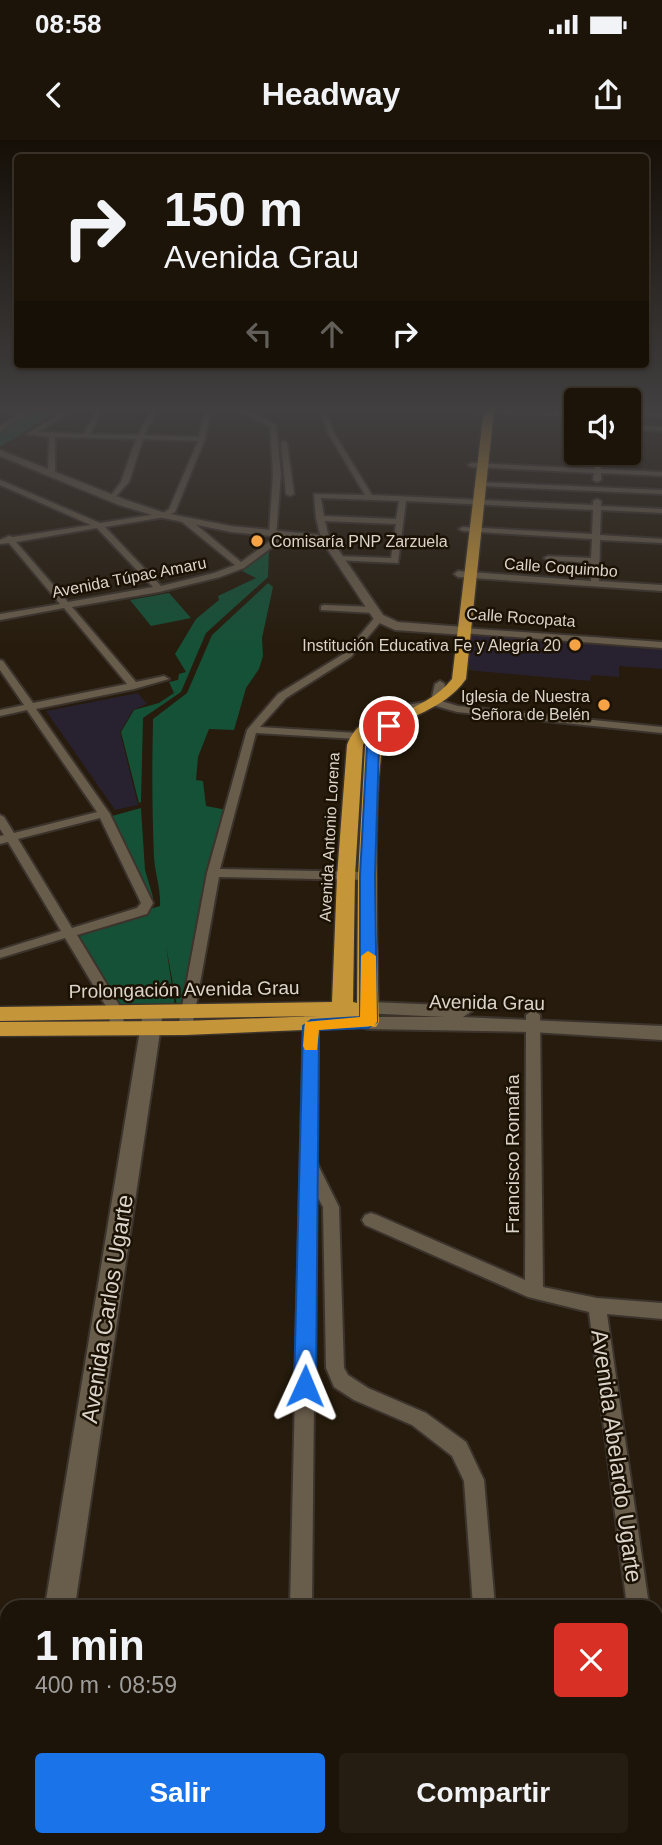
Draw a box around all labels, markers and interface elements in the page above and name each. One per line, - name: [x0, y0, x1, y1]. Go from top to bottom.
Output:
- text: 08:58: [35, 9, 102, 39]
- icon: back: [35, 76, 73, 114]
- text: Headway: [262, 76, 400, 112]
- icon: share: [589, 76, 627, 114]
- icon: right: [49, 182, 140, 273]
- text: 150 m: [164, 182, 303, 236]
- text: Avenida Grau: [164, 239, 359, 275]
- icon: left: [240, 315, 278, 353]
- icon: ahead: [313, 315, 351, 353]
- icon: right: [386, 315, 424, 353]
- map controls: [564, 388, 641, 465]
- button: sound: [564, 388, 641, 465]
- marker: Comisaría PNP Zarzuela: [249, 533, 265, 549]
- place label: Comisaría PNP Zarzuela: [271, 533, 448, 550]
- street label: Avenida Túpac Amaru: [50, 554, 208, 601]
- street label: Calle Coquimbo: [504, 555, 618, 580]
- street label: Calle Rocopata: [466, 605, 576, 630]
- place label: Institución Educativa Fe y Alegría 20: [302, 637, 561, 654]
- marker: Institución Educativa Fe y Alegría 20: [567, 637, 583, 653]
- place label: Iglesia de Nuestra Señora de Belén: [461, 688, 590, 723]
- pin: [359, 696, 419, 756]
- marker: Iglesia de Nuestra Señora de Belén: [596, 697, 612, 713]
- icon: arrive: [370, 707, 408, 745]
- street label: Avenida Antonio Lorena: [317, 752, 342, 922]
- street label: Prolongación Avenida Grau: [68, 977, 300, 1002]
- street label: Avenida Grau: [429, 991, 545, 1014]
- street label: Francisco Romaña: [502, 1074, 523, 1234]
- street label: Avenida Carlos Ugarte: [76, 1193, 138, 1425]
- street label: Avenida Abelardo Ugarte: [586, 1328, 648, 1584]
- position arrow: [268, 1349, 342, 1423]
- text: 1 min: [35, 1622, 145, 1669]
- button: close: [554, 1623, 628, 1697]
- text: 400 m · 08:59: [35, 1672, 177, 1698]
- button: Salir: [35, 1753, 325, 1833]
- button: Compartir: [339, 1753, 628, 1833]

